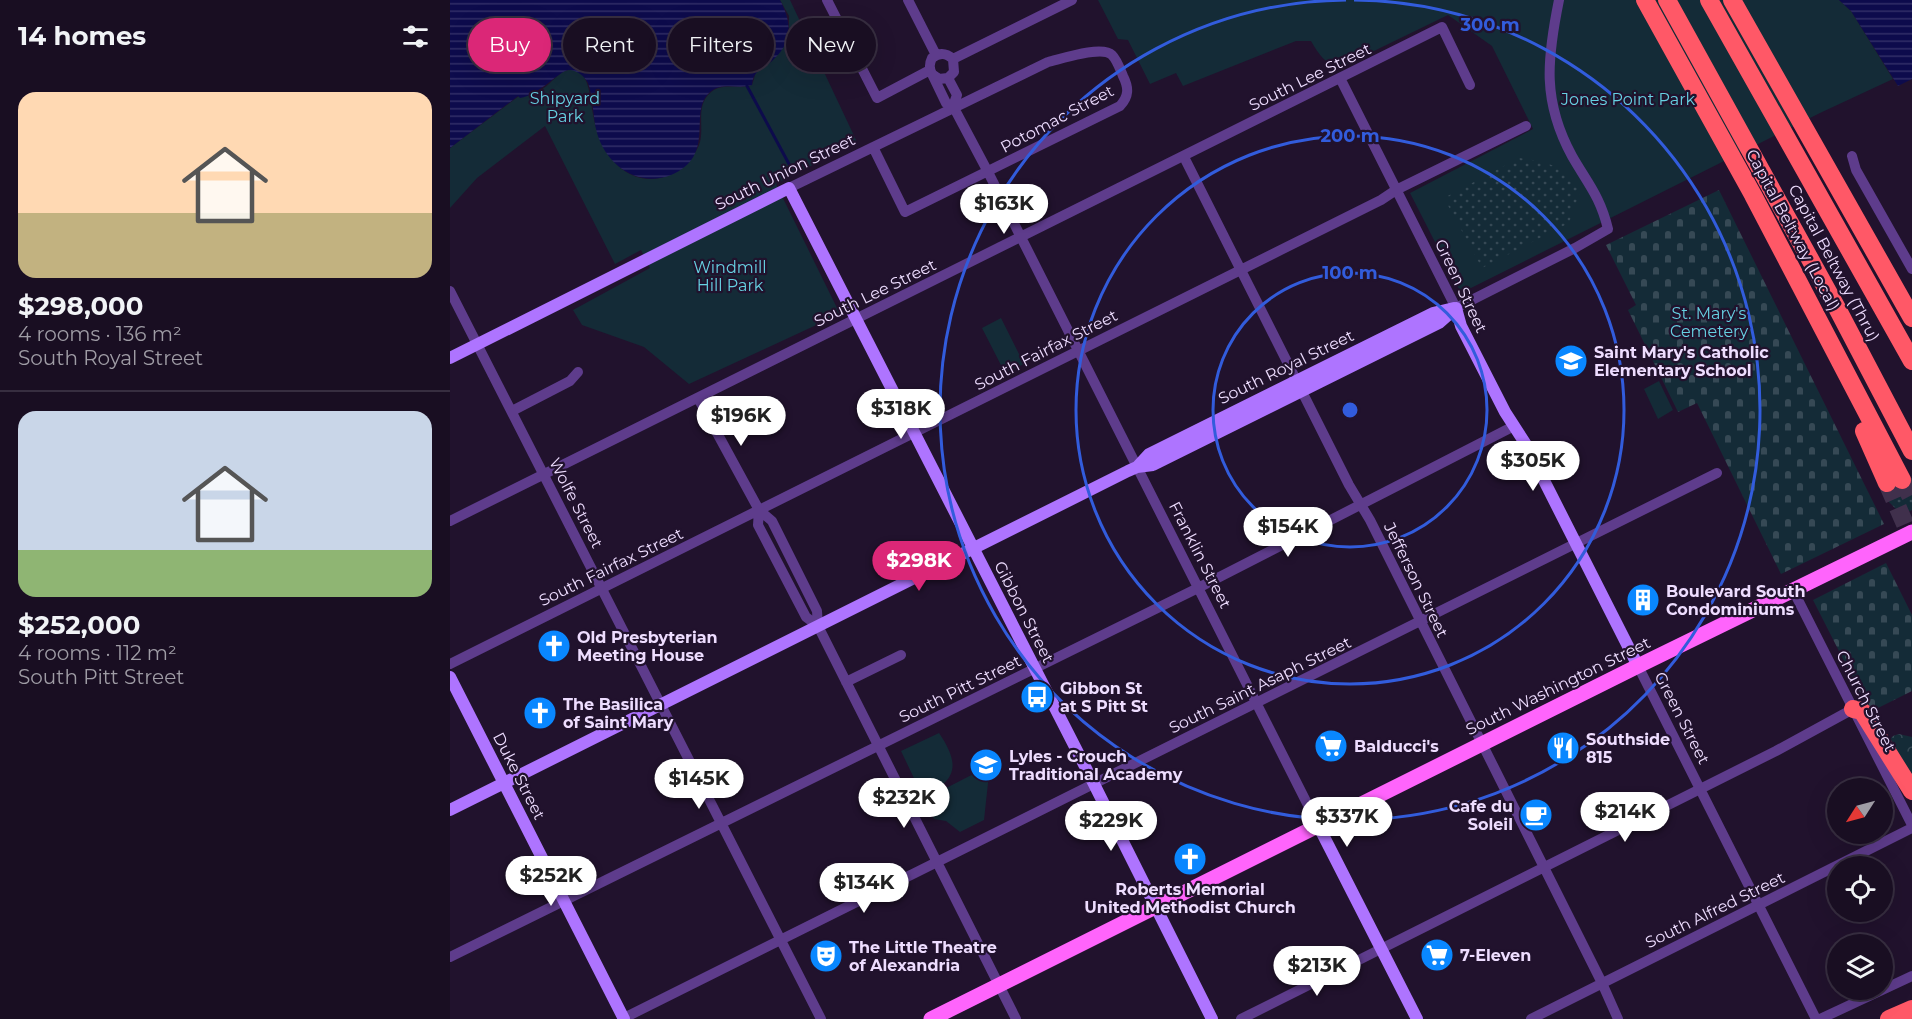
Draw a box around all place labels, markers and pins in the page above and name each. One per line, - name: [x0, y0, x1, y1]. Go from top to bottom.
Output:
- pin: $163K: [962, 184, 1046, 235]
- school or university icon: Saint Mary's Catholic Elementary School: [1553, 343, 1589, 379]
- place label: Saint Mary's Catholic Elementary School: [1594, 343, 1769, 380]
- pin: $318K: [859, 389, 943, 440]
- pin: $196K: [699, 396, 783, 447]
- centre of rings: [1340, 400, 1360, 420]
- pin: $305K: [1491, 441, 1575, 492]
- pin: $154K: [1246, 507, 1330, 558]
- pin: $298K: [877, 541, 961, 592]
- building icon: Boulevard South Condominiums: [1625, 582, 1661, 618]
- place label: Boulevard South Condominiums: [1666, 582, 1806, 619]
- church icon: Old Presbyterian Meeting House: [536, 628, 572, 664]
- place label: Old Presbyterian Meeting House: [577, 628, 718, 665]
- bus stop icon: Gibbon St at S Pitt St: [1019, 679, 1055, 715]
- place label: Gibbon St at S Pitt St: [1060, 679, 1148, 716]
- church icon: The Basilica of Saint Mary: [522, 695, 558, 731]
- place label: The Basilica of Saint Mary: [563, 695, 674, 732]
- supermarket icon: Balducci's: [1313, 728, 1349, 764]
- restaurant icon: Southside 815: [1545, 730, 1581, 766]
- place label: Southside 815: [1586, 730, 1670, 767]
- place label: Balducci's: [1354, 737, 1439, 756]
- school or university icon: Lyles - Crouch Traditional Academy: [968, 747, 1004, 783]
- place label: Lyles - Crouch Traditional Academy: [1009, 747, 1183, 784]
- pin: $145K: [657, 759, 741, 810]
- pin: $232K: [862, 778, 946, 829]
- pin: $214K: [1583, 792, 1667, 843]
- pin: $337K: [1305, 797, 1389, 848]
- place label: Cafe du Soleil: [1449, 797, 1513, 834]
- cafe icon: Cafe du Soleil: [1518, 797, 1554, 833]
- pin: $229K: [1069, 801, 1153, 852]
- church icon: Roberts Memorial United Methodist Church: [1172, 841, 1208, 877]
- pin: $252K: [509, 856, 593, 907]
- pin: $134K: [822, 863, 906, 914]
- place label: Roberts Memorial United Methodist Church: [1084, 880, 1296, 917]
- supermarket icon: 7-Eleven: [1419, 937, 1455, 973]
- theatre icon: The Little Theatre of Alexandria: [808, 938, 844, 974]
- place label: The Little Theatre of Alexandria: [849, 938, 997, 975]
- pin: $213K: [1275, 946, 1359, 997]
- place label: 7-Eleven: [1460, 946, 1531, 965]

